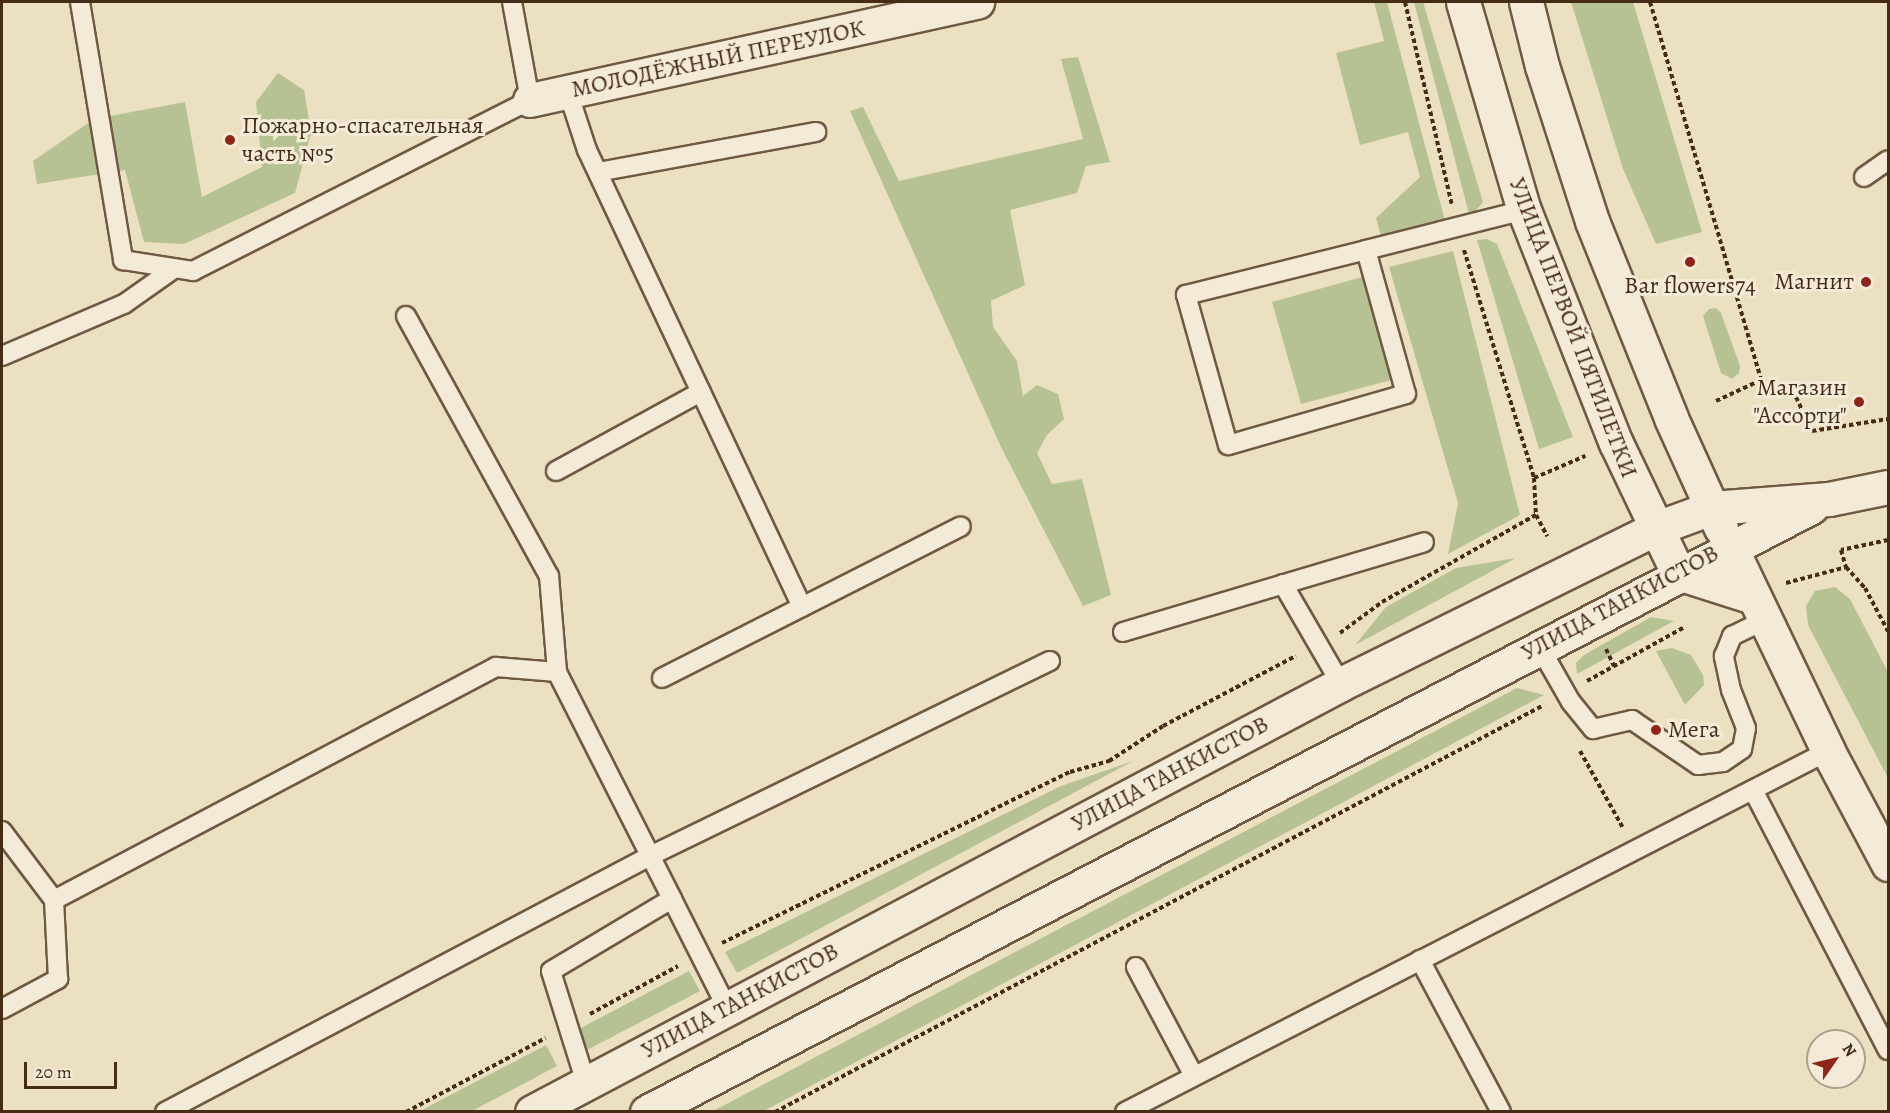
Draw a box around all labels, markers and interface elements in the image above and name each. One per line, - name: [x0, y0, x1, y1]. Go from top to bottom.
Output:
- street label: МОЛОДЁЖНЫЙ ПЕРЕУЛОК: [569, 14, 867, 104]
- place label: Пожарно-спасательная часть №5: [242, 112, 484, 168]
- marker: Пожарно-спасательная часть №5: [223, 133, 237, 147]
- street label: УЛИЦА ПЕРВОЙ ПЯТИЛЕТКИ: [1502, 174, 1644, 482]
- marker: Bar flowers74: [1683, 255, 1697, 269]
- place label: Магнит: [1774, 268, 1854, 296]
- place label: Bar flowers74: [1624, 272, 1756, 300]
- marker: Магнит: [1859, 275, 1873, 289]
- place label: Магазин "Ассорти": [1753, 374, 1847, 430]
- marker: Магазин "Ассорти": [1852, 395, 1866, 409]
- street label: УЛИЦА ТАНКИСТОВ: [1516, 539, 1724, 667]
- street label: УЛИЦА ТАНКИСТОВ: [1066, 710, 1274, 838]
- place label: Мега: [1668, 716, 1720, 744]
- marker: Мега: [1649, 723, 1663, 737]
- street label: УЛИЦА ТАНКИСТОВ: [636, 937, 844, 1065]
- north arrow: [1806, 1029, 1866, 1089]
- text: N: [1837, 1039, 1862, 1061]
- scale bar: [27, 1050, 120, 1088]
- text: 20 m: [35, 1060, 72, 1084]

